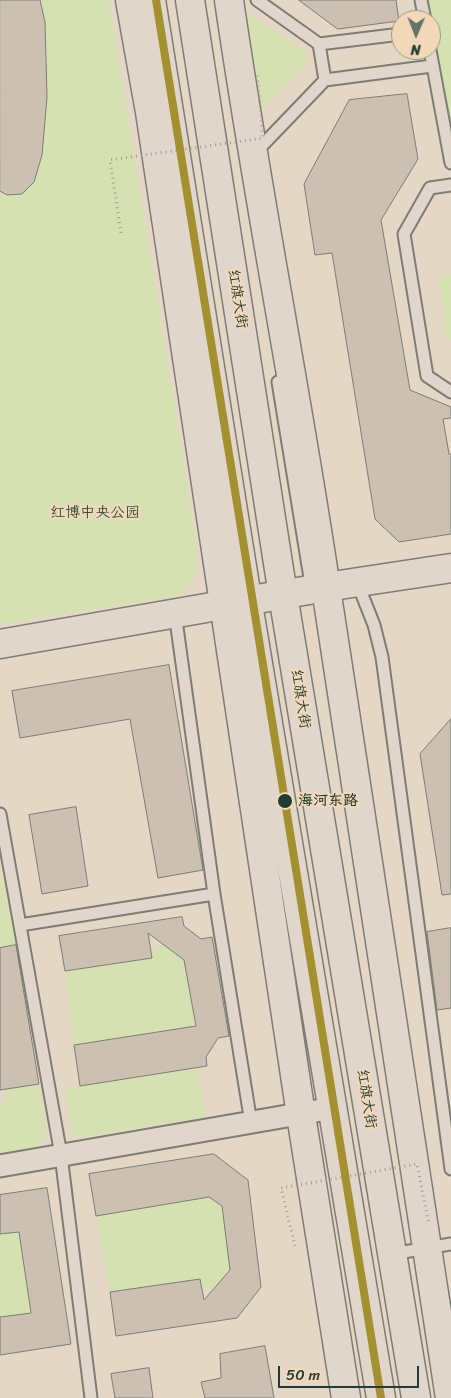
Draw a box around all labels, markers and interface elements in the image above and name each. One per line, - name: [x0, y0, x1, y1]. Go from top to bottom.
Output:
- north arrow: [391, 10, 441, 60]
- text: N: [411, 37, 421, 62]
- street label: 红旗大街: [223, 268, 251, 330]
- park label: 红博中央公园: [50, 504, 140, 522]
- street label: 红旗大街: [286, 668, 314, 730]
- marker: 海河东路: [276, 792, 294, 810]
- place label: 海河东路: [298, 792, 358, 810]
- street label: 红旗大街: [352, 1068, 380, 1130]
- scale bar: [281, 1356, 422, 1388]
- text: 50 m: [286, 1362, 320, 1388]

